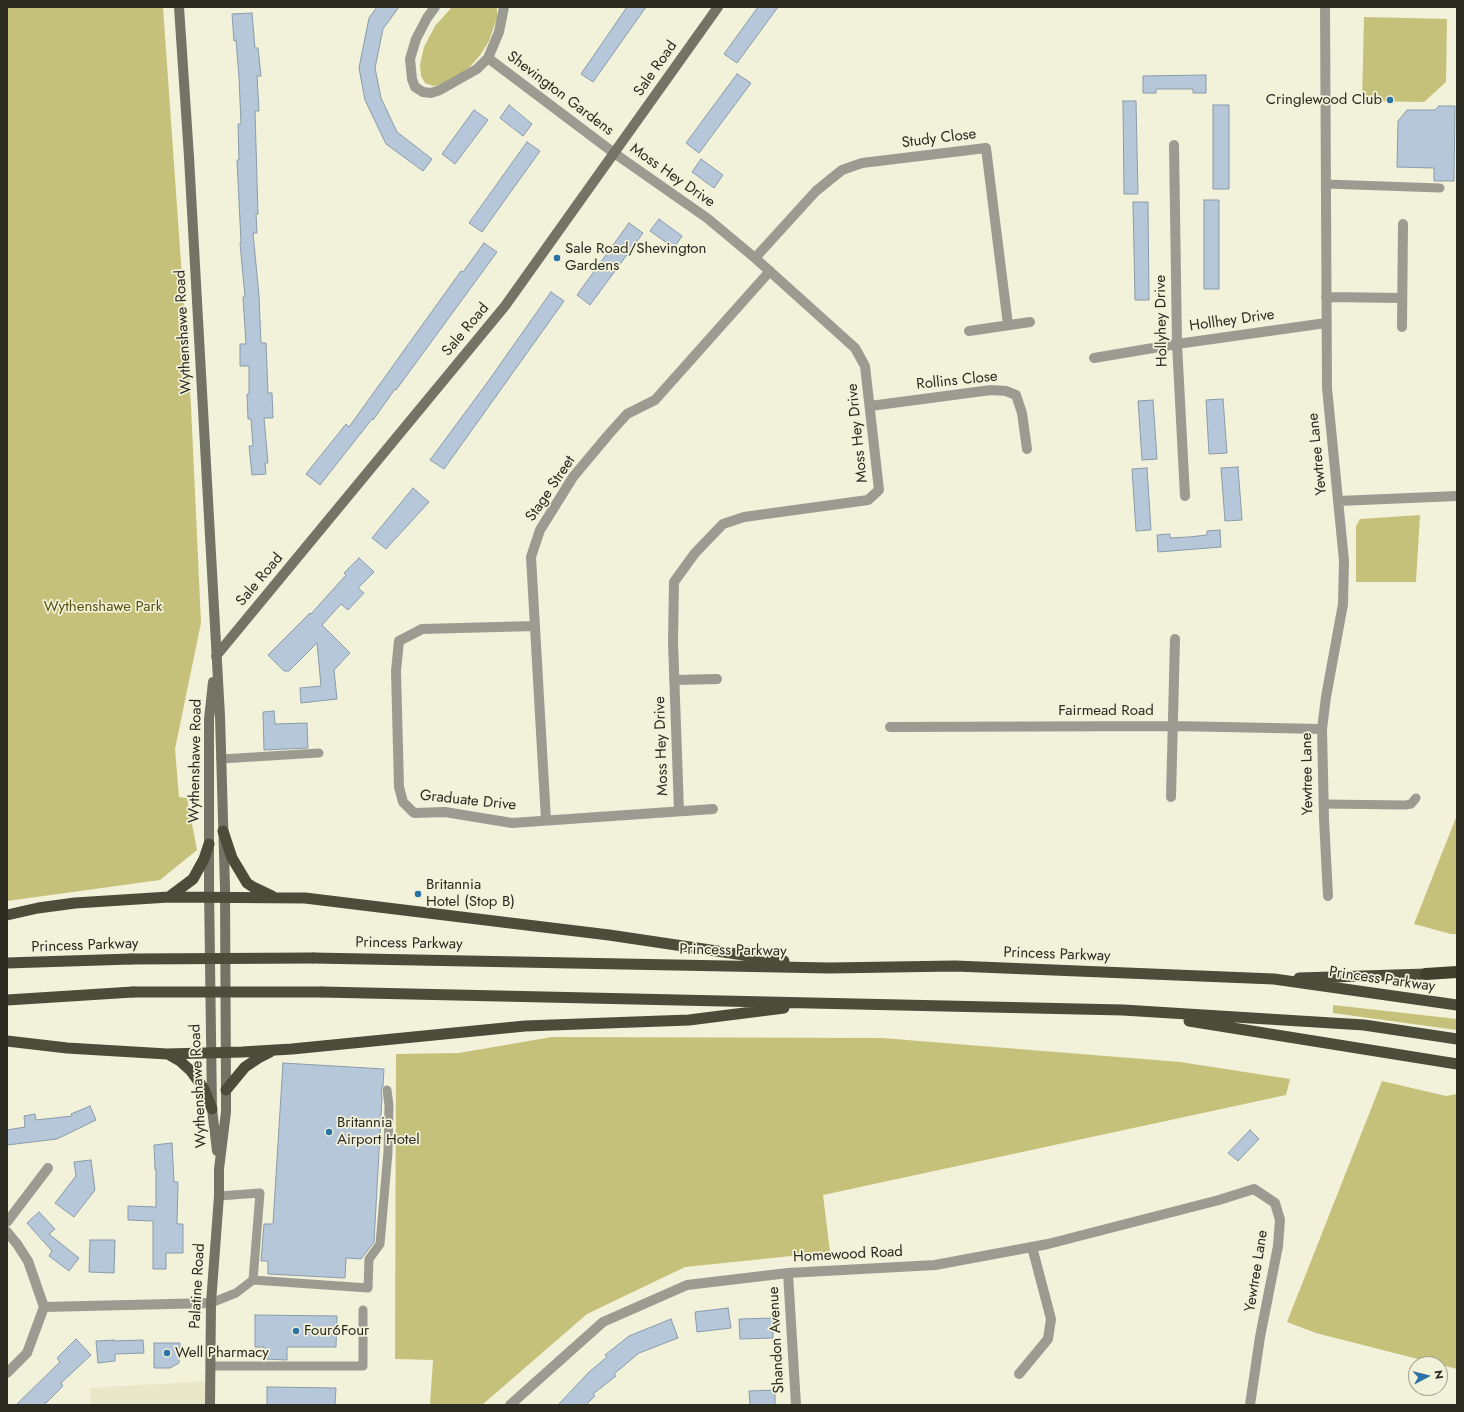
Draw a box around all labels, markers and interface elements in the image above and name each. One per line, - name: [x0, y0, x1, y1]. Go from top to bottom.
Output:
- street label: Sale Road: [630, 38, 682, 100]
- street label: Shevington Gardens: [503, 48, 617, 140]
- place label: Cringlewood Club: [1266, 91, 1382, 109]
- marker: Cringlewood Club: [1385, 95, 1395, 105]
- street label: Study Close: [901, 125, 977, 153]
- street label: Moss Hey Drive: [626, 140, 718, 212]
- place label: Sale Road/Shevington Gardens: [565, 240, 706, 275]
- marker: Sale Road/Shevington Gardens: [552, 253, 562, 263]
- street label: Wythenshawe Road: [172, 270, 196, 394]
- street label: Hollyhey Drive: [1152, 275, 1172, 367]
- street label: Sale Road: [439, 300, 493, 360]
- street label: Hollhey Drive: [1188, 306, 1276, 336]
- street label: Rollins Close: [916, 368, 998, 394]
- street label: Moss Hey Drive: [844, 383, 872, 483]
- street label: Yewtree Lane: [1305, 412, 1331, 496]
- street label: Stage Street: [522, 453, 580, 525]
- street label: Sale Road: [233, 550, 287, 610]
- park label: Wythenshawe Park: [44, 598, 162, 616]
- street label: Moss Hey Drive: [651, 696, 673, 796]
- street label: Wythenshawe Road: [186, 699, 206, 823]
- street label: Fairmead Road: [1058, 702, 1154, 720]
- street label: Yewtree Lane: [1298, 733, 1318, 815]
- street label: Graduate Drive: [419, 787, 517, 815]
- place label: Britannia Hotel (Stop B): [426, 876, 515, 911]
- marker: Britannia Hotel (Stop B): [413, 889, 423, 899]
- street label: Princess Parkway: [355, 934, 463, 954]
- street label: Princess Parkway: [31, 935, 139, 957]
- street label: Princess Parkway: [679, 941, 787, 961]
- street label: Princess Parkway: [1003, 944, 1111, 966]
- street label: Princess Parkway: [1328, 964, 1436, 996]
- street label: Wythenshawe Road: [187, 1024, 211, 1148]
- place label: Britannia Airport Hotel: [337, 1114, 420, 1149]
- marker: Britannia Airport Hotel: [324, 1127, 334, 1137]
- street label: Yewtree Lane: [1242, 1229, 1272, 1313]
- street label: Palatine Road: [187, 1243, 209, 1329]
- street label: Homewood Road: [793, 1243, 903, 1267]
- street label: Shandon Avenue: [765, 1286, 789, 1394]
- place label: Four6Four: [304, 1322, 369, 1340]
- marker: Four6Four: [291, 1326, 301, 1336]
- place label: Well Pharmacy: [175, 1344, 269, 1362]
- marker: Well Pharmacy: [162, 1348, 172, 1358]
- north arrow: [1408, 1356, 1448, 1396]
- text: N: [1430, 1369, 1447, 1380]

